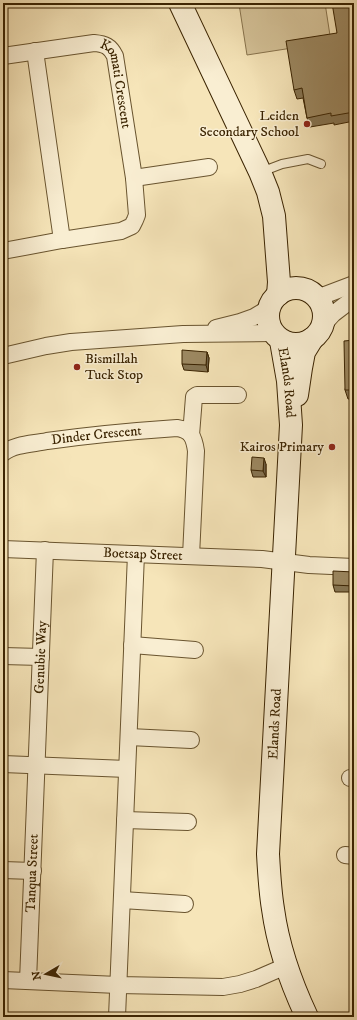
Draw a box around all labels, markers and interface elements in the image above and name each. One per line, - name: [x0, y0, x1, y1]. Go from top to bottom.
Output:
- street label: Komati Crescent: [97, 35, 135, 130]
- place label: Leiden Secondary School: [200, 107, 300, 141]
- marker: Leiden Secondary School: [302, 119, 312, 129]
- street label: Elands Road: [273, 346, 299, 418]
- place label: Bismillah Tuck Stop: [85, 350, 143, 384]
- marker: Bismillah Tuck Stop: [72, 362, 82, 372]
- street label: Dinder Crescent: [50, 422, 143, 449]
- place label: Kairos Primary: [240, 438, 324, 456]
- marker: Kairos Primary: [327, 442, 337, 452]
- street label: Boetsap Street: [103, 544, 184, 565]
- street label: Genubie Way: [30, 620, 51, 694]
- street label: Elands Road: [264, 688, 286, 760]
- street label: Tanqua Street: [22, 833, 43, 913]
- north arrow: [26, 954, 66, 994]
- text: N: [29, 970, 45, 981]

